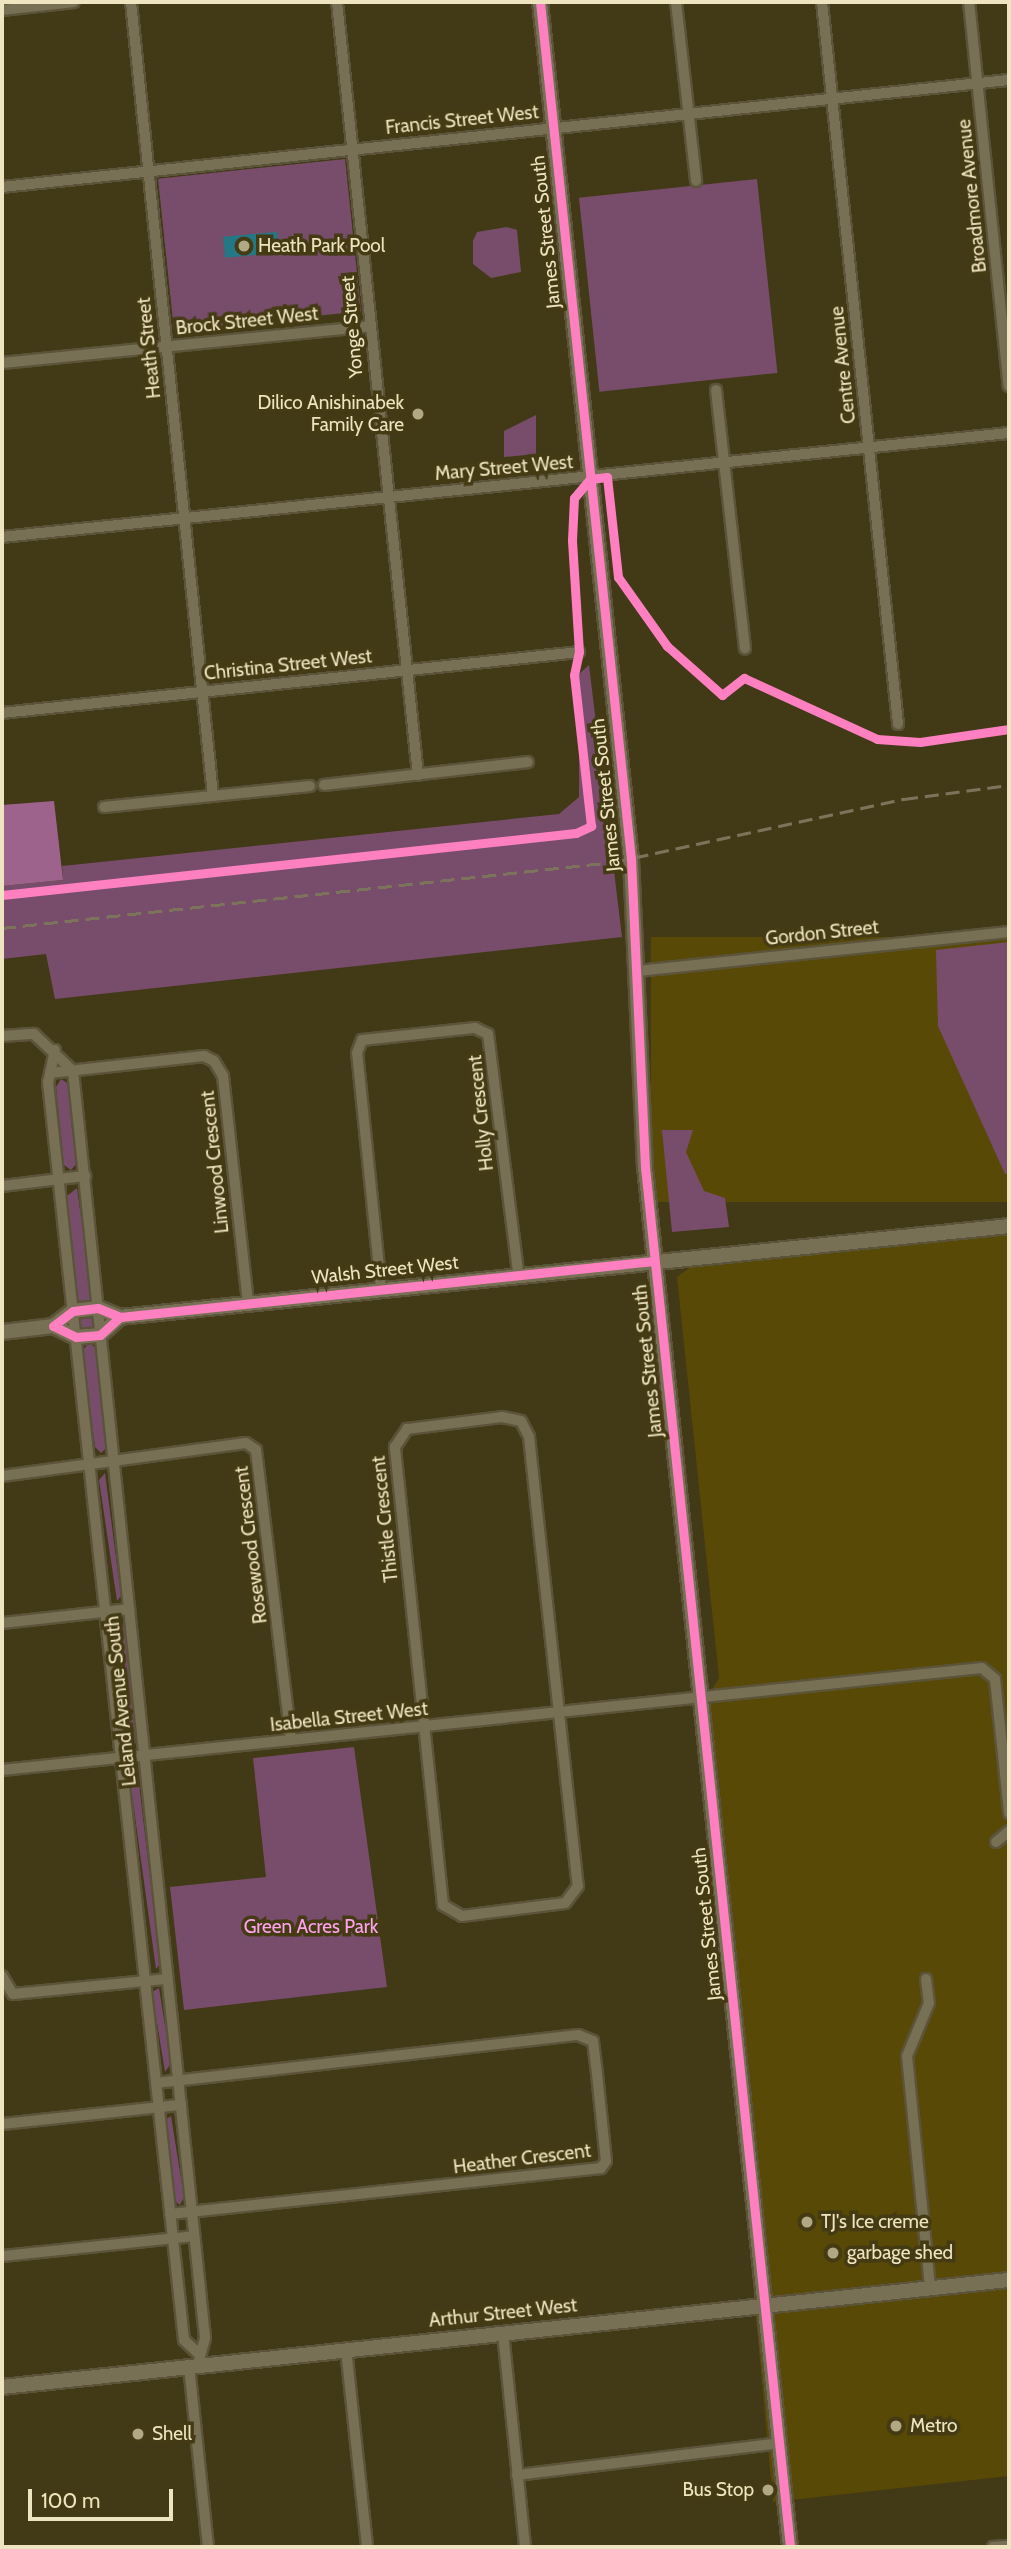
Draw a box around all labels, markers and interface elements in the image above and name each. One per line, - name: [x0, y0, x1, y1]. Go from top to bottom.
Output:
- street label: Francis Street West: [384, 101, 540, 139]
- street label: Broadmore Avenue: [953, 118, 991, 274]
- street label: James Street South: [527, 154, 565, 310]
- place label: Heath Park Pool: [258, 235, 385, 257]
- marker: Heath Park Pool: [236, 238, 252, 254]
- street label: Yonge Street: [336, 275, 368, 379]
- street label: Heath Street: [132, 296, 166, 400]
- street label: Brock Street West: [175, 302, 319, 340]
- street label: Centre Avenue: [825, 305, 861, 425]
- place label: Dilico Anishinabek Family Care: [257, 392, 404, 436]
- marker: Dilico Anishinabek Family Care: [410, 406, 426, 422]
- street label: Mary Street West: [434, 451, 574, 485]
- street label: Christina Street West: [203, 645, 373, 685]
- street label: James Street South: [587, 717, 625, 873]
- street label: Gordon Street: [764, 916, 880, 950]
- street label: Holly Crescent: [464, 1054, 498, 1172]
- street label: Linwood Crescent: [196, 1089, 234, 1235]
- street label: Walsh Street West: [310, 1251, 460, 1289]
- street label: James Street South: [629, 1283, 667, 1439]
- street label: Thistle Crescent: [367, 1455, 403, 1583]
- street label: Rosewood Crescent: [230, 1465, 272, 1625]
- street label: Leland Avenue South: [101, 1615, 141, 1787]
- street label: Isabella Street West: [269, 1697, 429, 1737]
- street label: James Street South: [688, 1846, 726, 2002]
- park label: Green Acres Park: [244, 1916, 378, 1938]
- street label: Heather Crescent: [452, 2139, 592, 2179]
- place label: TJ's Ice creme: [821, 2211, 929, 2233]
- marker: TJ's Ice creme: [799, 2214, 815, 2230]
- place label: garbage shed: [847, 2242, 953, 2264]
- marker: garbage shed: [825, 2245, 841, 2261]
- street label: Arthur Street West: [428, 2294, 578, 2332]
- place label: Metro: [910, 2415, 958, 2437]
- marker: Metro: [888, 2418, 904, 2434]
- place label: Shell: [152, 2423, 192, 2445]
- marker: Shell: [130, 2426, 146, 2442]
- scale bar: [32, 2476, 177, 2520]
- place label: Bus Stop: [682, 2479, 754, 2501]
- marker: Bus Stop: [760, 2482, 776, 2498]
- text: 100 m: [41, 2488, 100, 2513]

